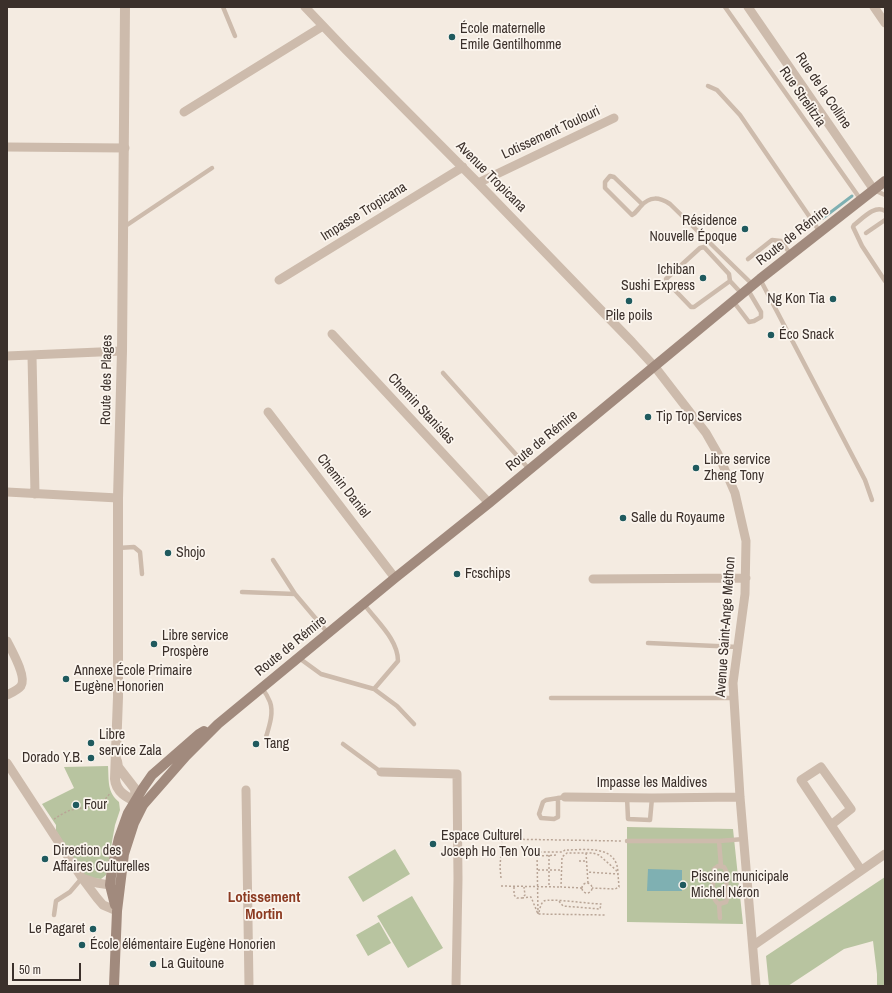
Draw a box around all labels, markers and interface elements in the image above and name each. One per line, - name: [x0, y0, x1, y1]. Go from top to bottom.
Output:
- place label: École maternelle Emile Gentilhomme: [460, 21, 561, 54]
- marker: École maternelle Emile Gentilhomme: [447, 32, 457, 42]
- street label: Rue de la Colline: [791, 50, 855, 132]
- street label: Rue Strelitzia: [775, 64, 829, 130]
- street label: Lotissement Toulouri: [499, 103, 603, 163]
- street label: Avenue Tropicana: [452, 138, 530, 216]
- street label: Impasse Tropicana: [318, 179, 410, 245]
- street label: Route de Rémire: [753, 202, 833, 270]
- place label: Résidence Nouvelle Époque: [650, 213, 737, 246]
- marker: Résidence Nouvelle Époque: [740, 224, 750, 234]
- place label: Ichiban Sushi Express: [621, 262, 695, 294]
- marker: Ichiban Sushi Express: [698, 273, 708, 283]
- place label: Ng Kon Tia: [767, 291, 825, 307]
- marker: Ng Kon Tia: [828, 294, 838, 304]
- marker: Pile poils: [624, 296, 634, 306]
- place label: Pile poils: [605, 308, 653, 324]
- place label: Éco Snack: [779, 327, 834, 343]
- marker: Éco Snack: [766, 330, 776, 340]
- street label: Route des Plages: [98, 335, 116, 425]
- street label: Chemin Stanislas: [384, 370, 458, 448]
- street label: Route de Rémire: [503, 407, 581, 475]
- place label: Tip Top Services: [656, 409, 742, 425]
- marker: Tip Top Services: [643, 412, 653, 422]
- street label: Chemin Daniel: [313, 451, 373, 521]
- place label: Libre service Zheng Tony: [704, 452, 770, 484]
- marker: Libre service Zheng Tony: [691, 463, 701, 473]
- place label: Salle du Royaume: [631, 510, 725, 526]
- marker: Salle du Royaume: [618, 513, 628, 523]
- place label: Shojo: [176, 545, 205, 561]
- marker: Shojo: [163, 548, 173, 558]
- street label: Avenue Saint-Ange Méthon: [713, 556, 739, 698]
- place label: Fcschips: [465, 566, 510, 582]
- marker: Fcschips: [452, 569, 462, 579]
- street label: Route de Rémire: [252, 612, 330, 680]
- place label: Libre service Prospère: [162, 628, 228, 660]
- marker: Libre service Prospère: [149, 639, 159, 649]
- place label: Annexe École Primaire Eugène Honorien: [74, 663, 192, 696]
- marker: Annexe École Primaire Eugène Honorien: [61, 674, 71, 684]
- place label: Libre service Zala: [99, 727, 162, 760]
- place label: Tang: [264, 736, 289, 752]
- marker: Libre service Zala: [86, 738, 96, 748]
- marker: Tang: [251, 739, 261, 749]
- place label: Dorado Y.B.: [22, 750, 83, 766]
- marker: Dorado Y.B.: [86, 753, 96, 763]
- street label: Impasse les Maldives: [597, 775, 707, 791]
- place label: Four: [84, 797, 107, 813]
- marker: Four: [71, 800, 81, 810]
- place label: Espace Culturel Joseph Ho Ten You: [441, 828, 540, 860]
- marker: Espace Culturel Joseph Ho Ten You: [428, 839, 438, 849]
- place label: Direction des Affaires Culturelles: [53, 843, 150, 876]
- marker: Direction des Affaires Culturelles: [40, 854, 50, 864]
- place label: Piscine municipale Michel Néron: [691, 869, 789, 902]
- marker: Piscine municipale Michel Néron: [678, 880, 688, 890]
- district label: Lotissement Mortin: [228, 889, 300, 924]
- place label: Le Pagaret: [29, 921, 85, 937]
- marker: Le Pagaret: [88, 924, 98, 934]
- place label: École élémentaire Eugène Honorien: [90, 937, 276, 953]
- marker: École élémentaire Eugène Honorien: [77, 940, 87, 950]
- scale bar: [14, 955, 83, 981]
- place label: La Guitoune: [161, 956, 224, 972]
- marker: La Guitoune: [148, 959, 158, 969]
- text: 50 m: [19, 962, 41, 978]

